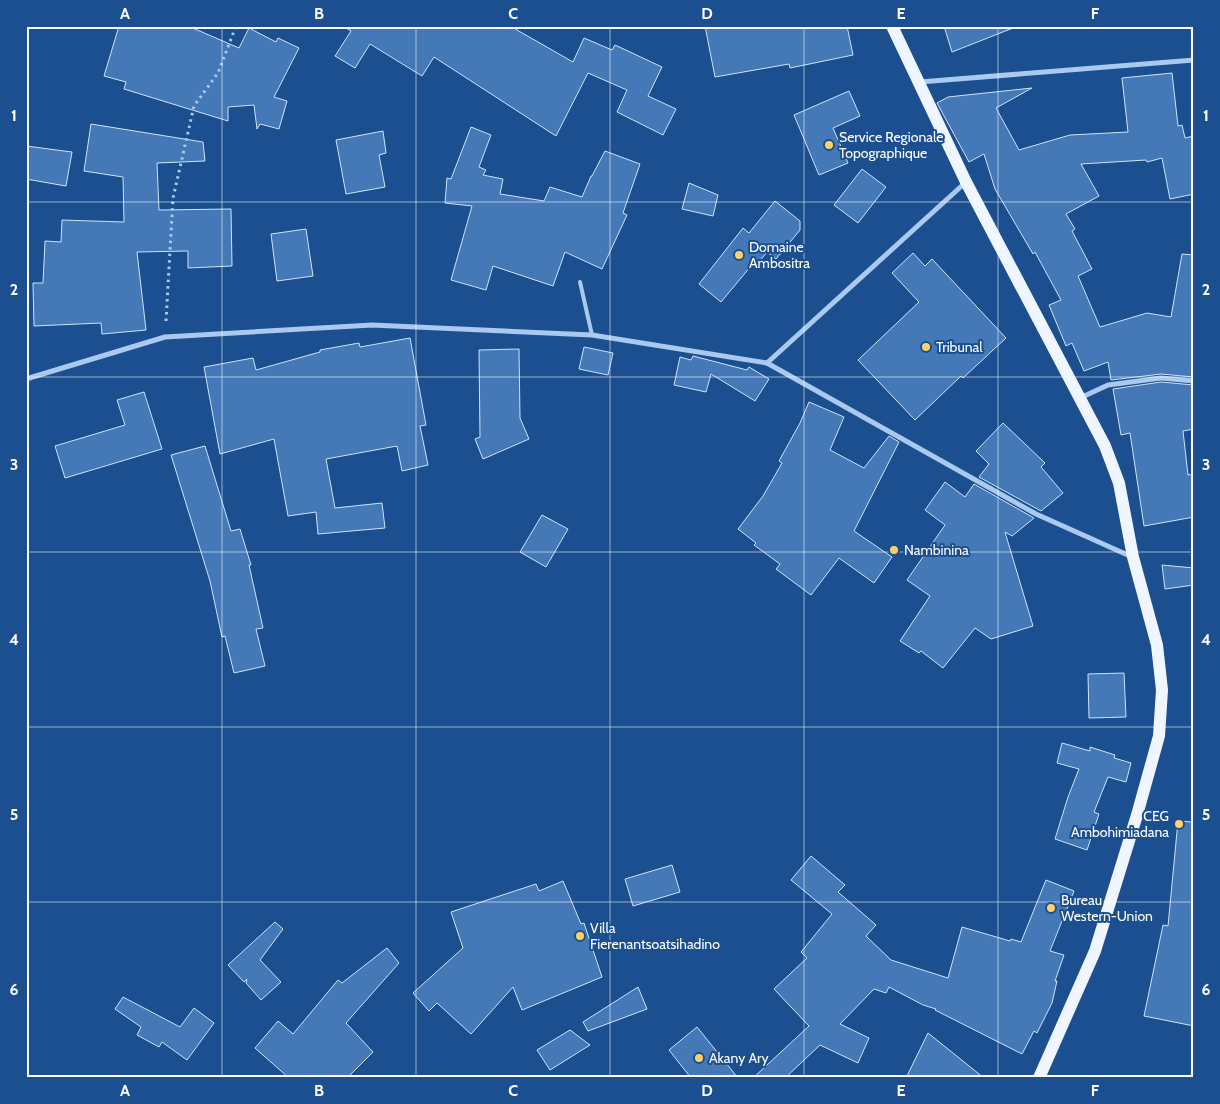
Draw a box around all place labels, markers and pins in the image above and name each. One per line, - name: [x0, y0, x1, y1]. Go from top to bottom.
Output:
- place label: Service Regionale Topographique: [839, 128, 943, 162]
- marker: Service Regionale Topographique: [823, 139, 835, 151]
- place label: Domaine Ambositra: [749, 238, 810, 272]
- marker: Domaine Ambositra: [733, 249, 745, 261]
- place label: Tribunal: [936, 338, 983, 356]
- marker: Tribunal: [920, 341, 932, 353]
- place label: Nambinina: [904, 541, 969, 559]
- marker: Nambinina: [888, 544, 900, 556]
- place label: CEG Ambohimiadana: [1071, 807, 1169, 841]
- marker: CEG Ambohimiadana: [1173, 818, 1185, 830]
- place label: Bureau Western-Union: [1061, 891, 1153, 925]
- marker: Bureau Western-Union: [1045, 902, 1057, 914]
- place label: Villa Fierenantsoatsihadino: [590, 919, 720, 953]
- marker: Villa Fierenantsoatsihadino: [574, 930, 586, 942]
- place label: Akany Ary: [709, 1049, 769, 1067]
- marker: Akany Ary: [693, 1052, 705, 1064]

